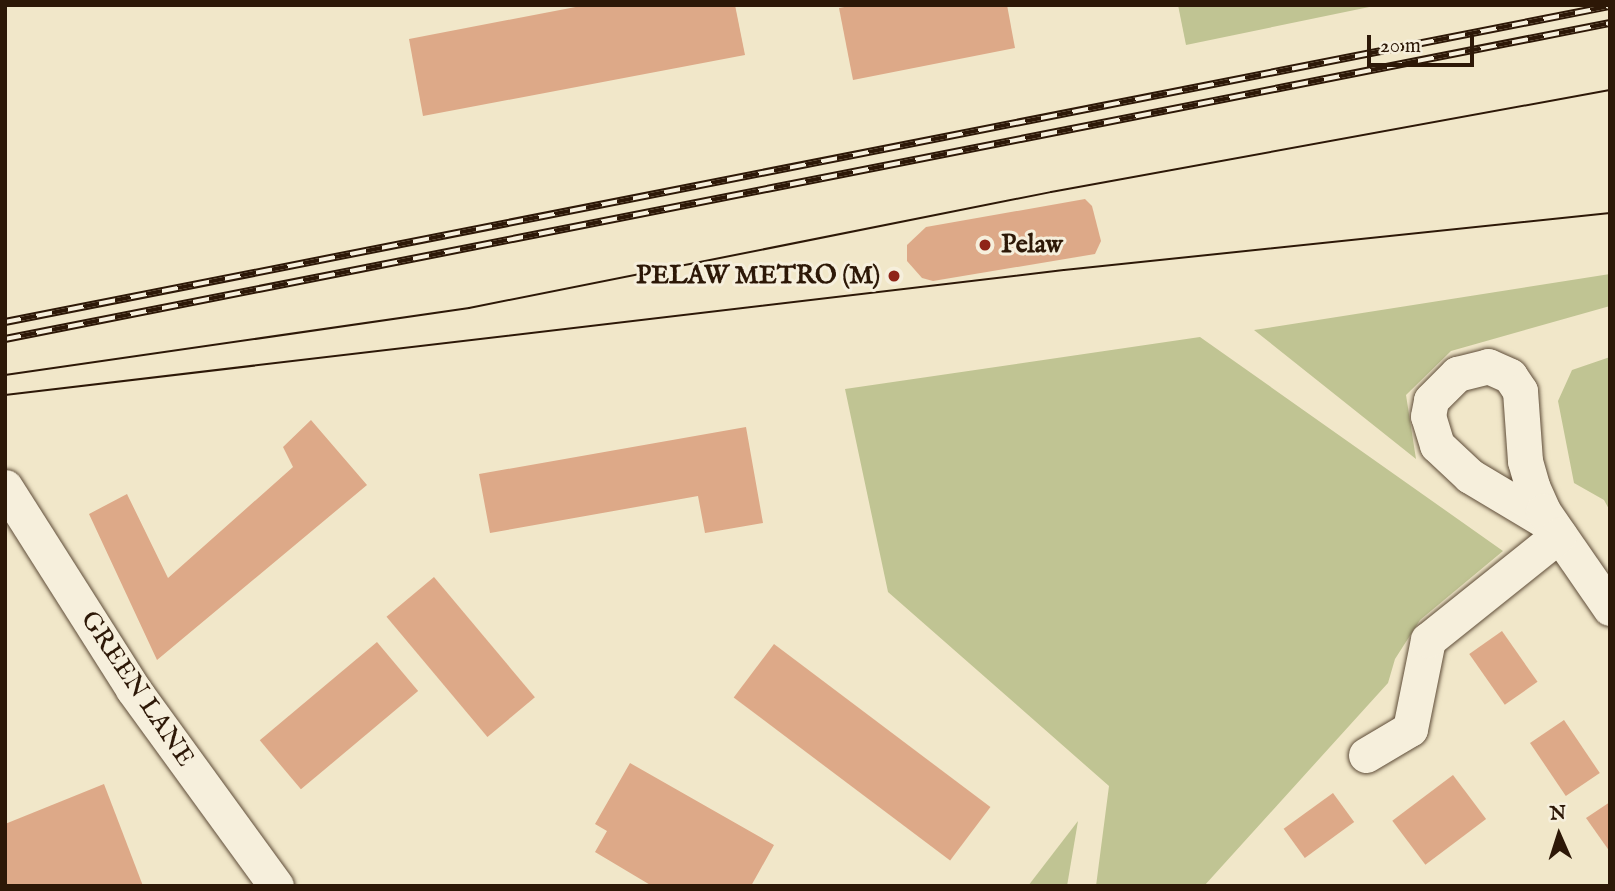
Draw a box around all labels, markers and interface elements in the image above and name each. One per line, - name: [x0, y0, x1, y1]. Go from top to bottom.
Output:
- scale bar: [1370, 21, 1477, 65]
- text: 20 m: [1380, 33, 1421, 60]
- place label: Pelaw: [1001, 229, 1063, 261]
- marker: Pelaw: [975, 235, 995, 255]
- place label: PELAW METRO (M): [636, 260, 880, 292]
- marker: PELAW METRO (M): [886, 268, 902, 284]
- street label: GREEN LANE: [73, 605, 201, 773]
- north arrow: [1524, 800, 1594, 870]
- text: N: [1549, 802, 1567, 826]

